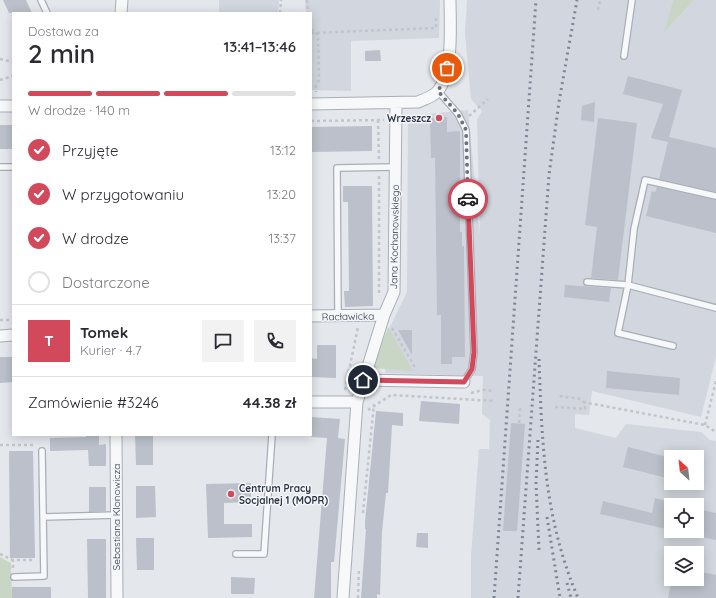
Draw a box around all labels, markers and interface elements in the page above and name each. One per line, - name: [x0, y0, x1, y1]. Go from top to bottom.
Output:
- text: Dostawa za: [28, 23, 99, 39]
- text: 2 min: [28, 37, 95, 70]
- text: 13:41–13:46: [223, 37, 296, 56]
- pin: [430, 51, 464, 85]
- icon: bag: [436, 57, 458, 79]
- text: W drodze · 140 m: [28, 102, 130, 118]
- place label: Wrzeszcz: [387, 112, 431, 125]
- marker: Wrzeszcz: [434, 113, 444, 123]
- icon: check: [28, 139, 50, 161]
- text: Przyjęte: [62, 141, 118, 160]
- text: 13:12: [270, 142, 296, 158]
- courier: [448, 179, 488, 219]
- icon: check: [28, 183, 50, 205]
- street label: Jana Kochanowskiego: [387, 184, 402, 290]
- text: W przygotowaniu: [62, 185, 184, 204]
- text: 13:20: [267, 186, 296, 202]
- icon: car: [457, 188, 479, 210]
- icon: check: [28, 227, 50, 249]
- text: W drodze: [62, 229, 129, 248]
- text: 13:37: [268, 230, 296, 246]
- text: Dostarczone: [62, 273, 150, 292]
- street label: Racławicka: [322, 310, 374, 323]
- button: chat: [202, 320, 244, 362]
- button: phone: [254, 320, 296, 362]
- text: Tomek: [80, 323, 128, 342]
- text: T: [44, 331, 54, 350]
- text: Kurier · 4.7: [80, 342, 142, 358]
- pin: [346, 363, 380, 397]
- icon: home: [352, 369, 374, 391]
- text: Zamówienie #3246: [28, 393, 159, 412]
- text: 44.38 zł: [243, 393, 296, 412]
- north arrow: [664, 450, 704, 490]
- map controls: [664, 450, 704, 586]
- street label: Sebastiana Klonowicza: [110, 464, 123, 570]
- place label: Centrum Pracy Socjalnej 1 (MOPR): [239, 482, 328, 507]
- marker: Centrum Pracy Socjalnej 1 (MOPR): [226, 489, 236, 499]
- button: locate: [664, 498, 704, 538]
- button: layers: [664, 546, 704, 586]

